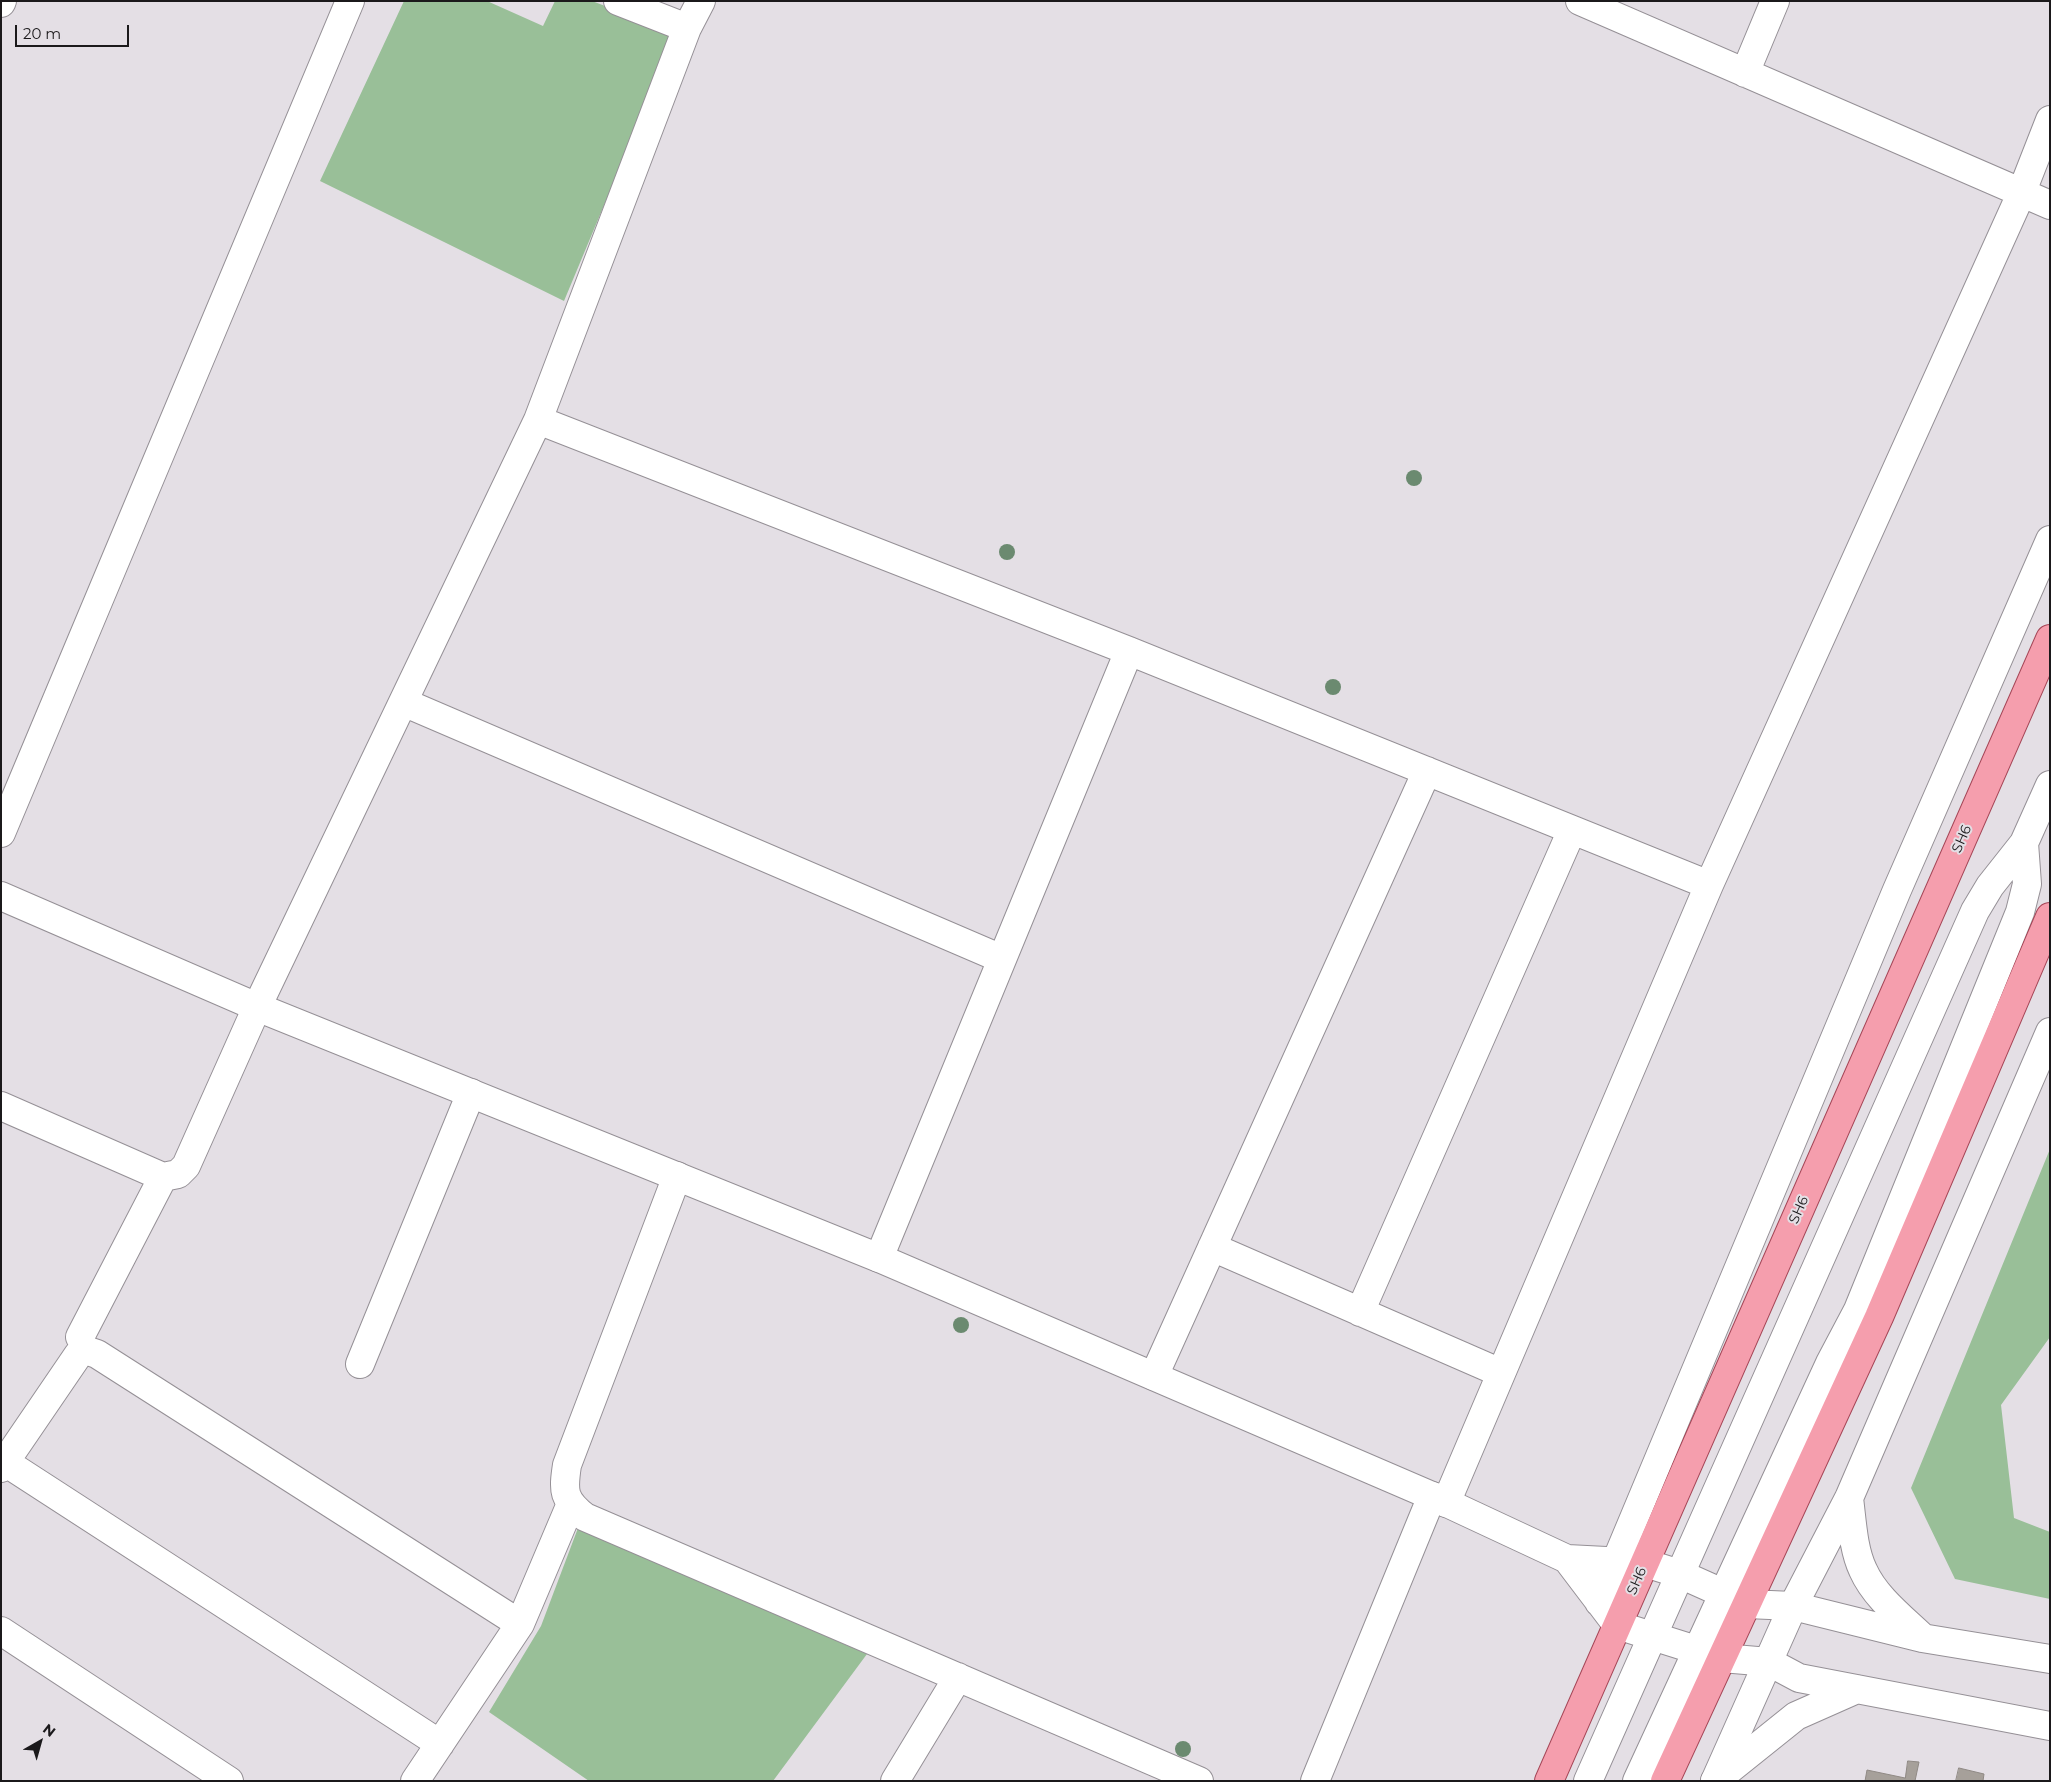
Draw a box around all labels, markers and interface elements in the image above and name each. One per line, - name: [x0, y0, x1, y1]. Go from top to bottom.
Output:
- scale bar: [18, 15, 131, 47]
- text: 20 m: [23, 24, 61, 43]
- street label: SH6: [1949, 823, 1975, 855]
- street label: SH6: [1786, 1194, 1812, 1226]
- street label: SH6: [1624, 1565, 1650, 1597]
- north arrow: [15, 1717, 65, 1767]
- text: N: [39, 1720, 59, 1741]

